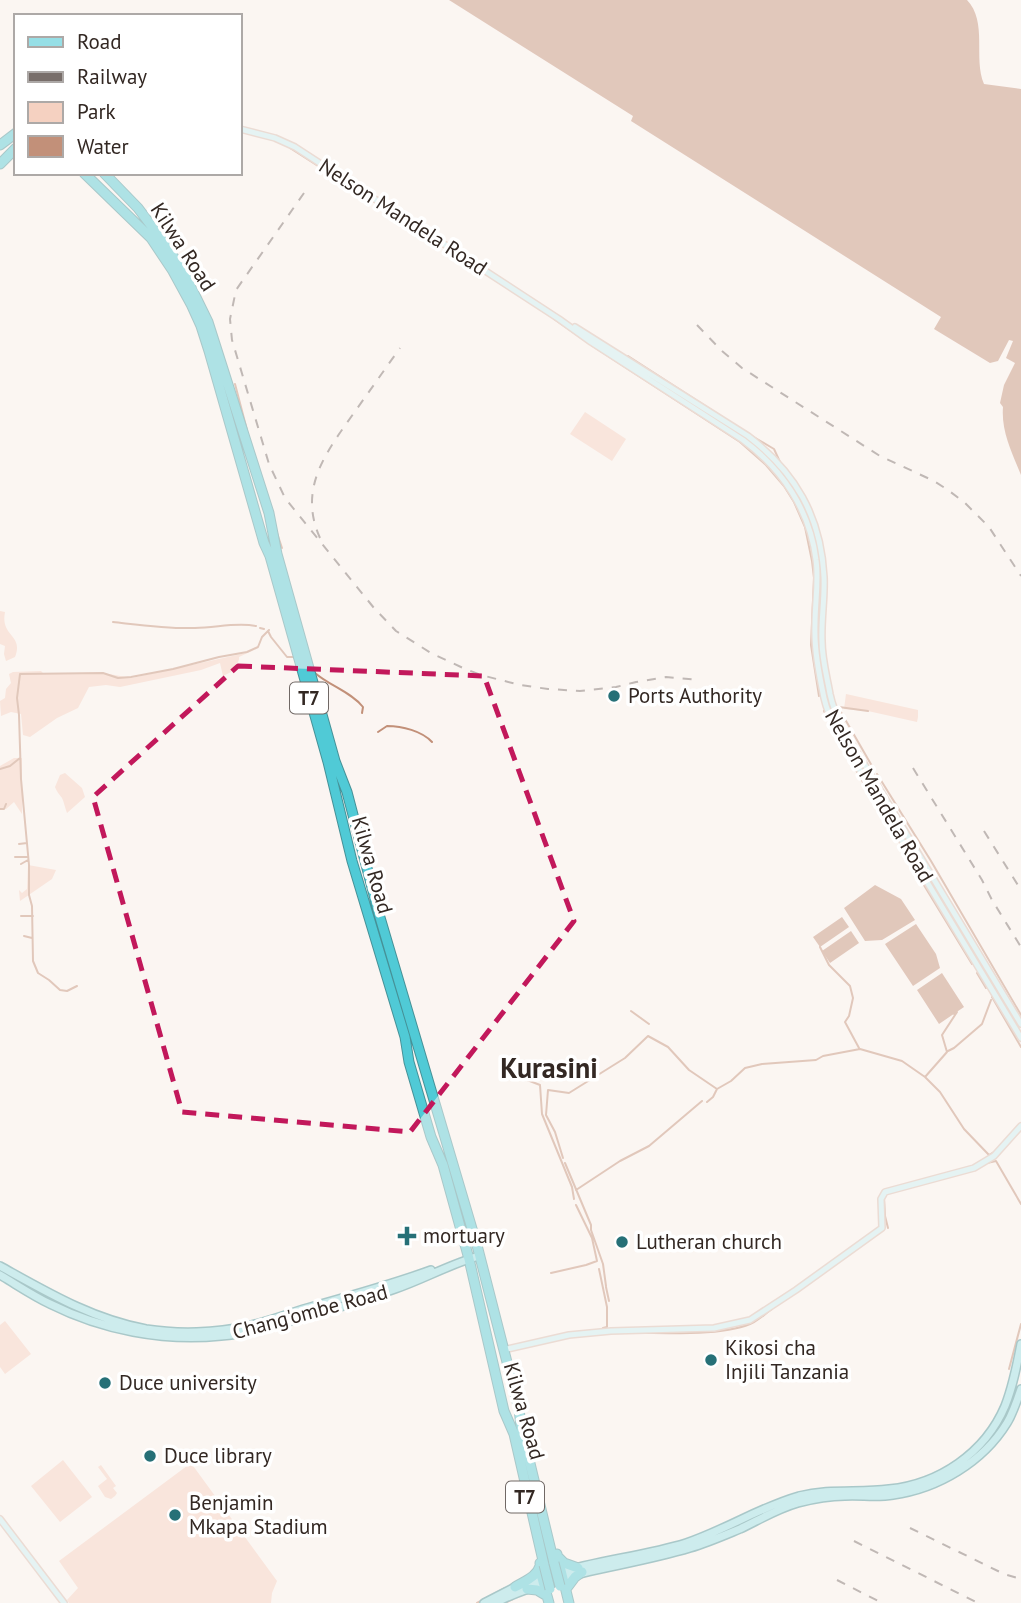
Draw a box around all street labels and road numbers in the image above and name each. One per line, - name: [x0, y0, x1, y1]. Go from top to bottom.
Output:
- street label: Nelson Mandela Road: [314, 152, 492, 281]
- street label: Kilwa Road: [145, 197, 222, 296]
- road number: T7: [290, 682, 328, 713]
- street label: Nelson Mandela Road: [819, 704, 940, 887]
- street label: Kilwa Road: [346, 813, 399, 917]
- street label: Chang'ombe Road: [229, 1278, 390, 1345]
- street label: Kilwa Road: [498, 1359, 551, 1463]
- road number: T7: [506, 1482, 544, 1512]

